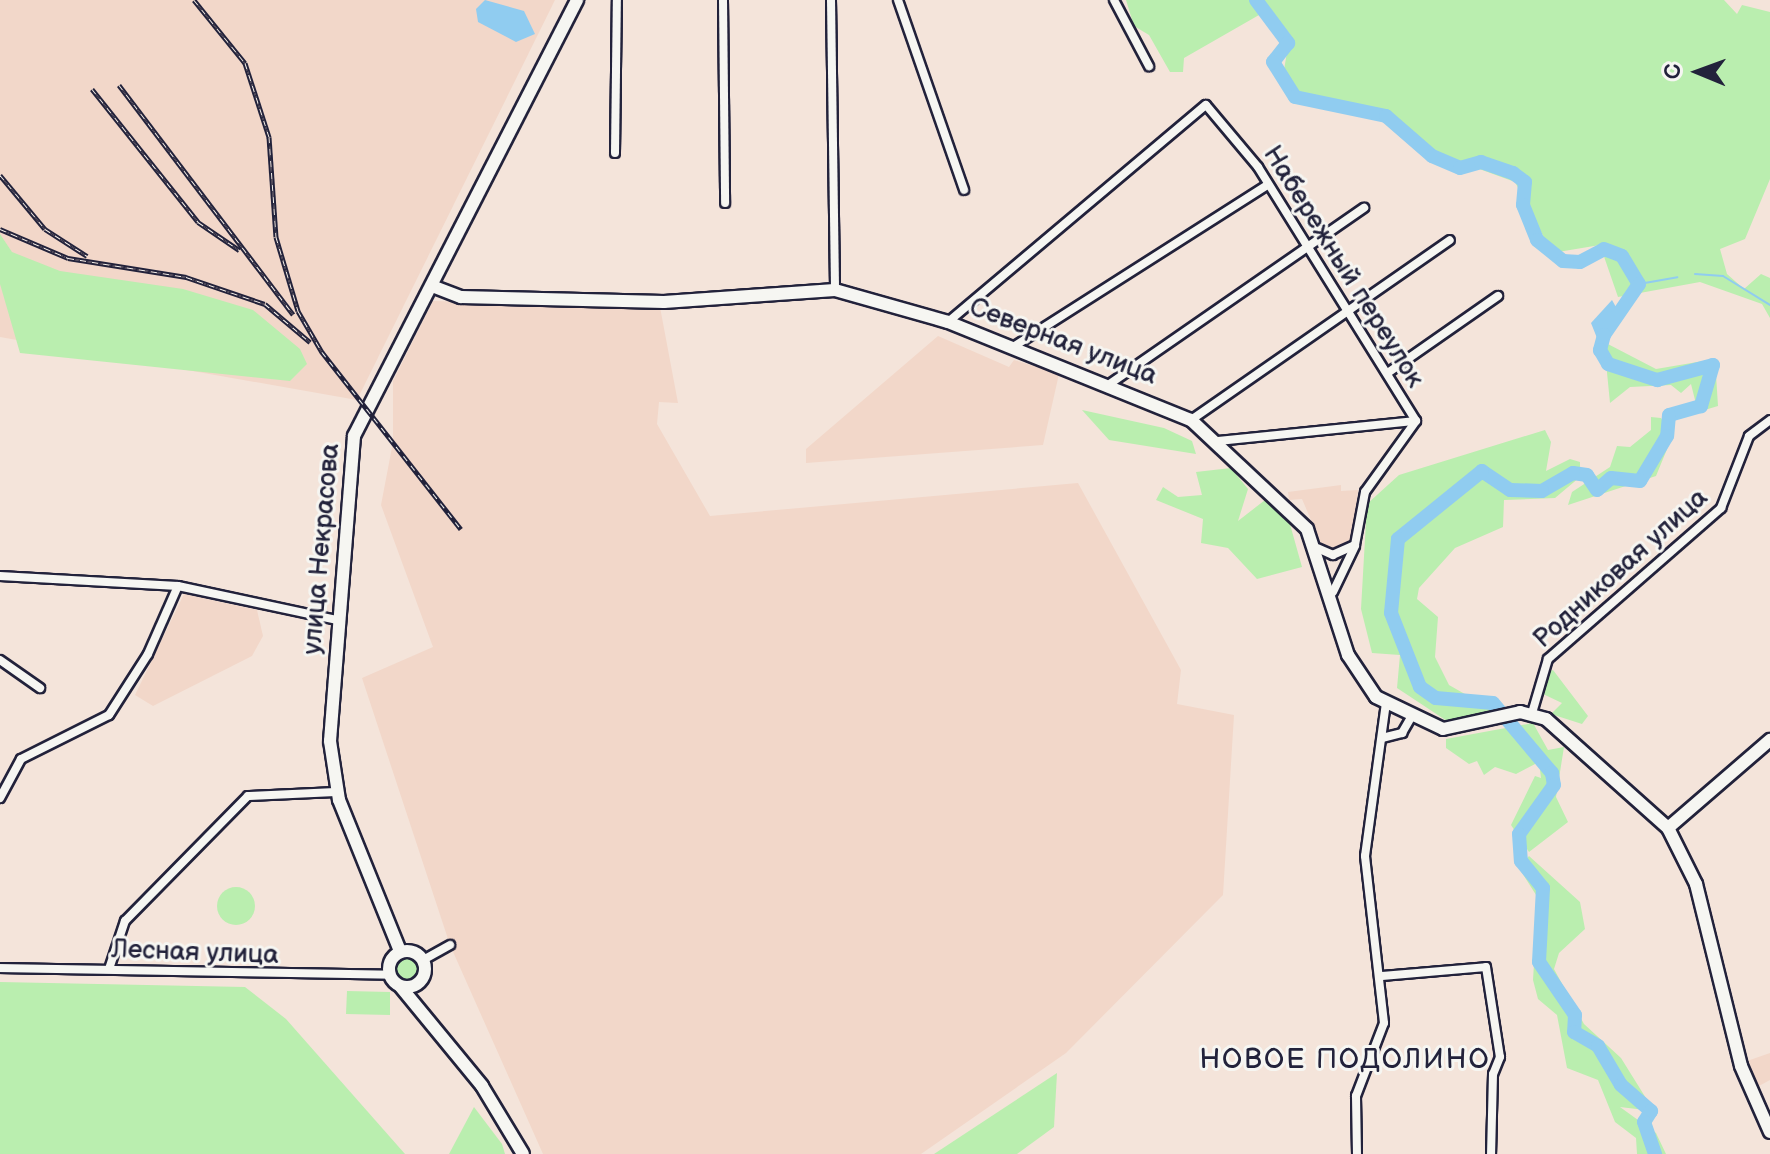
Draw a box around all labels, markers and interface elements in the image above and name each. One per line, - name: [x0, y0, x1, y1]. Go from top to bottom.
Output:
- north arrow: [1658, 32, 1738, 112]
- text: С: [1660, 64, 1687, 79]
- street label: Набережный переулок: [1256, 141, 1430, 393]
- street label: Северная улица: [965, 292, 1161, 392]
- street label: улица Некрасова: [297, 442, 347, 656]
- street label: Родниковая улица: [1527, 483, 1715, 655]
- street label: Лесная улица: [111, 934, 279, 972]
- district label: НОВОЕ ПОДОЛИНО: [1199, 1043, 1491, 1077]

